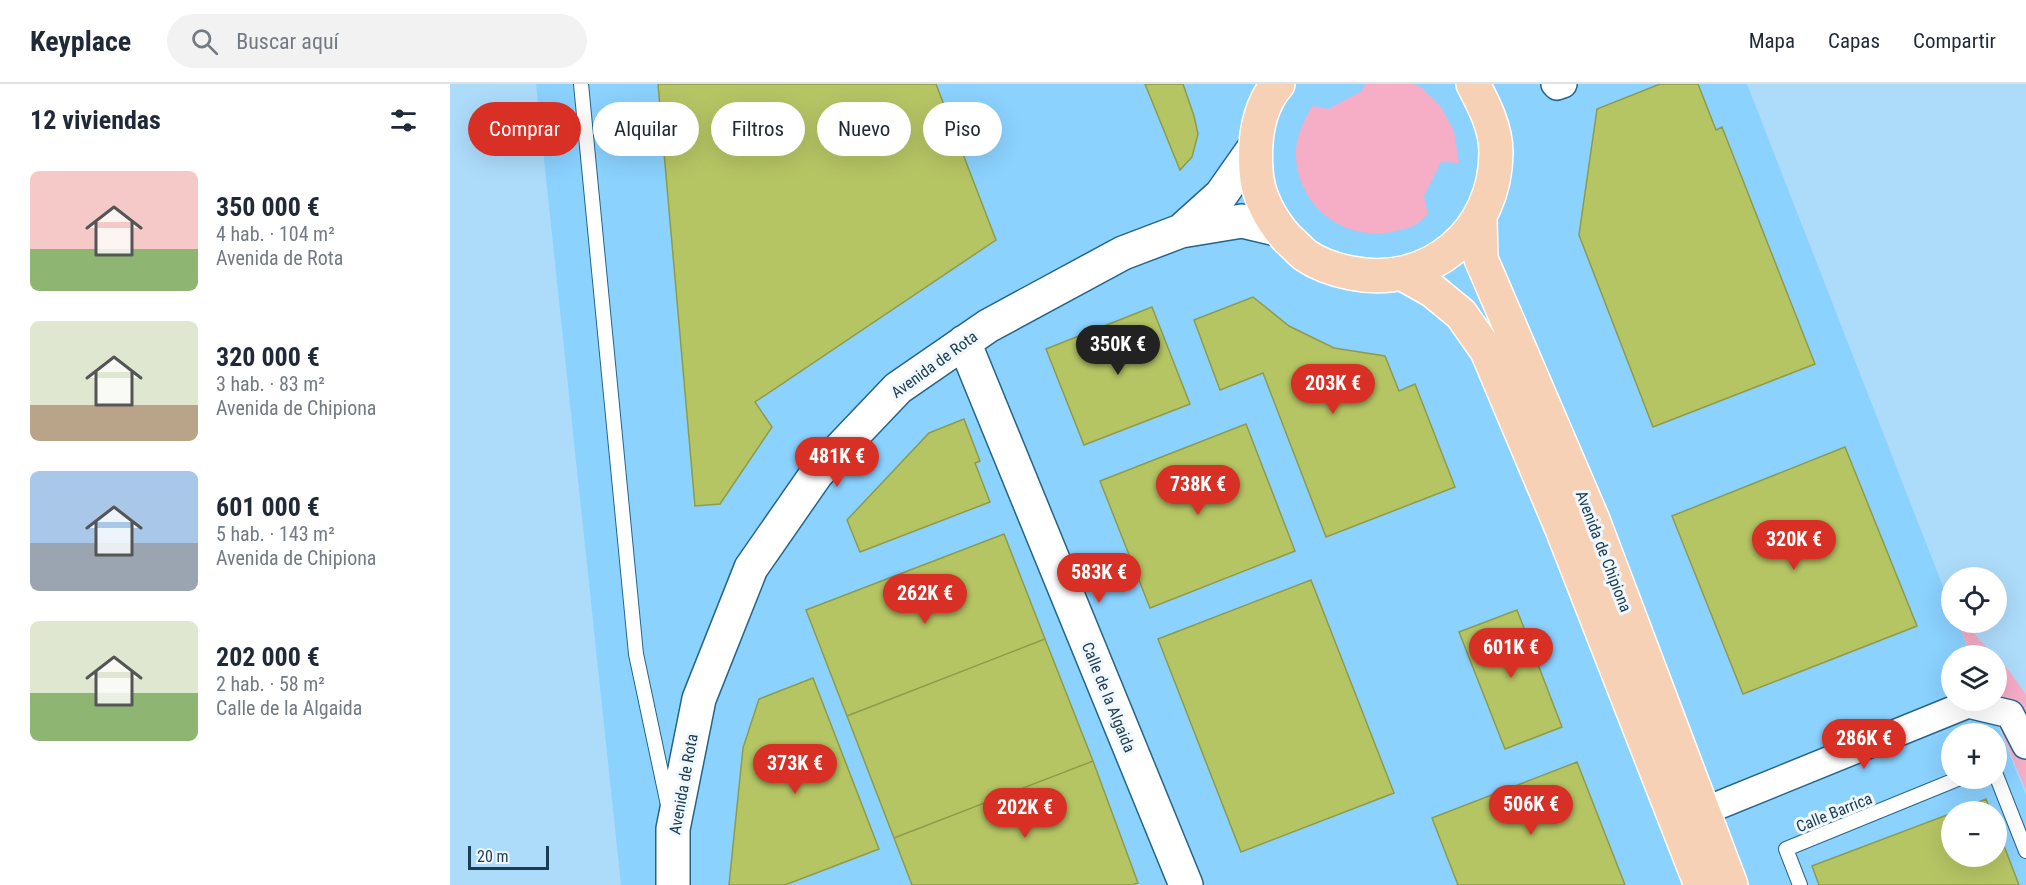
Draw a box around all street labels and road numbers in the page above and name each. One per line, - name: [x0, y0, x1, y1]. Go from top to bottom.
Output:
- street label: Avenida de Rota: [888, 327, 981, 402]
- street label: Avenida de Chipiona: [1572, 488, 1635, 615]
- street label: Calle de la Algaida: [1078, 639, 1139, 755]
- street label: Avenida de Rota: [665, 732, 702, 836]
- street label: Calle Barrica: [1793, 789, 1875, 836]

